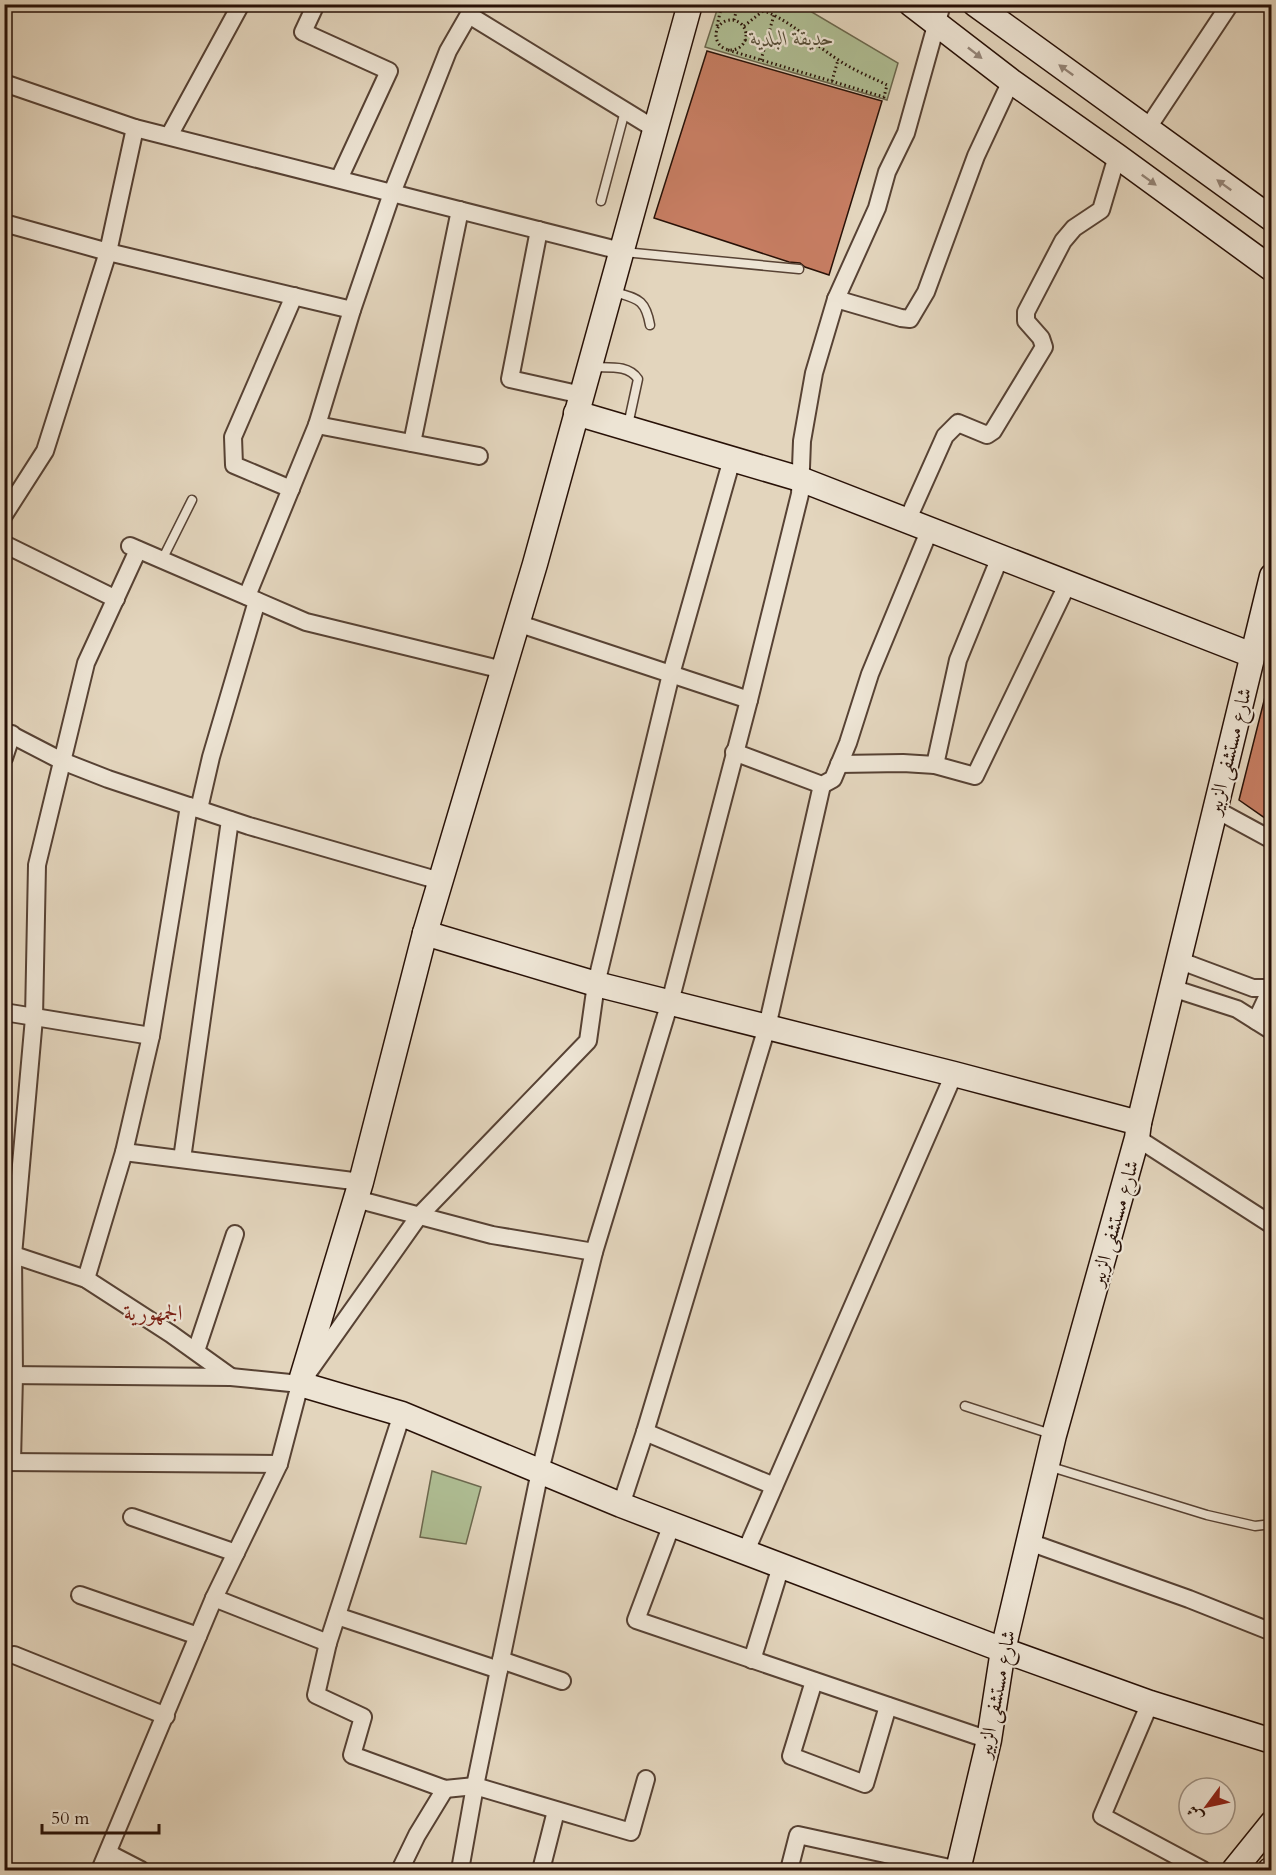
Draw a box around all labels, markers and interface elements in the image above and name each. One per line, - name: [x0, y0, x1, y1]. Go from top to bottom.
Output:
- park label: حديقة البلدية: [748, 25, 834, 52]
- one-way arrow: [967, 46, 982, 58]
- one-way arrow: [1059, 64, 1075, 76]
- one-way arrow: [1142, 173, 1157, 185]
- one-way arrow: [1217, 179, 1232, 191]
- street label: شارع مستشفى الزبير: [1200, 685, 1262, 820]
- street label: شارع مستشفى الزبير: [1083, 1157, 1149, 1292]
- district label: الجمهورية: [123, 1298, 183, 1328]
- street label: شارع مستشفى الزبير: [970, 1628, 1026, 1763]
- north arrow: [1177, 1776, 1237, 1836]
- scale bar: [42, 1797, 159, 1835]
- text: ش: [1182, 1801, 1209, 1826]
- text: 50 m: [51, 1806, 90, 1831]

